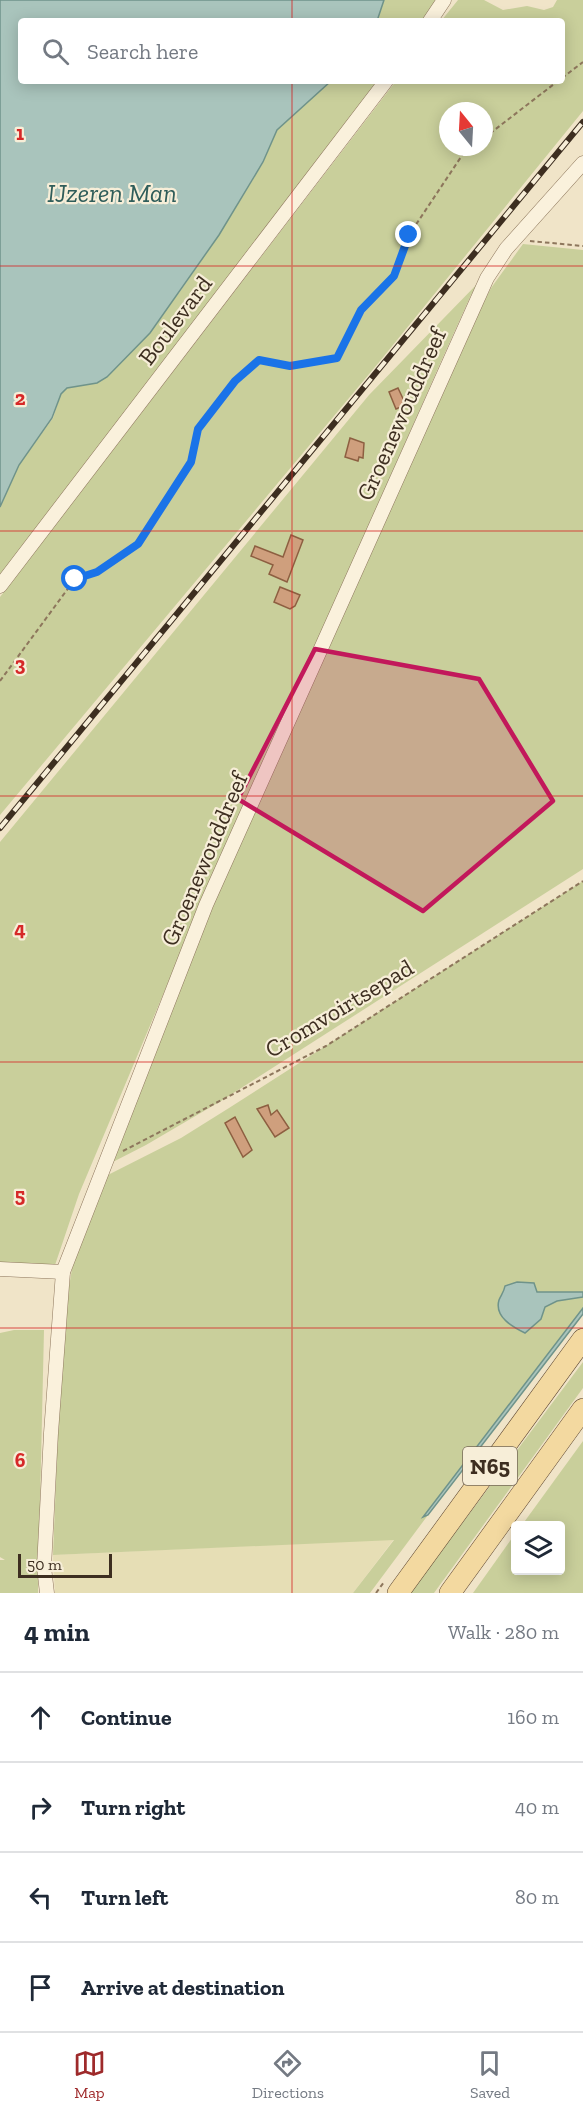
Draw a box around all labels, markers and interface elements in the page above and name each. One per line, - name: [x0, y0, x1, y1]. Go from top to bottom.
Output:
- search box: [18, 18, 565, 84]
- icon: search: [39, 35, 72, 68]
- text: Search here: [87, 38, 198, 65]
- north arrow: [439, 102, 493, 156]
- text: 1: [16, 121, 24, 145]
- water label: IJzeren Man: [47, 177, 177, 209]
- route end: [395, 221, 421, 247]
- street label: Boulevard: [132, 270, 218, 370]
- street label: Groenewouddreef: [350, 321, 453, 505]
- text: 2: [15, 386, 26, 410]
- route start: [61, 565, 87, 591]
- text: 3: [15, 652, 26, 676]
- street label: Groenewouddreef: [154, 766, 255, 950]
- text: 4: [14, 917, 26, 941]
- street label: Cromvoirtsepad: [260, 952, 418, 1064]
- text: 5: [15, 1183, 25, 1207]
- road number: N65: [463, 1447, 517, 1485]
- text: 6: [15, 1448, 26, 1472]
- map controls: [511, 1521, 565, 1575]
- button: layers: [511, 1521, 565, 1575]
- scale bar: [18, 1551, 112, 1578]
- text: 50 m: [27, 1555, 62, 1574]
- text: 4 min: [24, 1616, 90, 1648]
- text: Walk · 280 m: [448, 1620, 559, 1644]
- icon: ahead: [24, 1701, 57, 1734]
- text: Continue: [81, 1704, 172, 1731]
- text: 160 m: [507, 1705, 559, 1729]
- icon: right: [24, 1791, 57, 1824]
- text: Turn right: [81, 1794, 185, 1821]
- text: 40 m: [515, 1795, 559, 1819]
- icon: left: [24, 1881, 57, 1914]
- text: Turn left: [81, 1884, 168, 1911]
- text: 80 m: [515, 1885, 559, 1909]
- icon: arrive: [24, 1971, 57, 2004]
- text: Arrive at destination: [81, 1974, 284, 2001]
- tab: Map: [73, 2047, 106, 2102]
- tab: Directions: [252, 2047, 324, 2102]
- tab: Saved: [470, 2047, 510, 2102]

